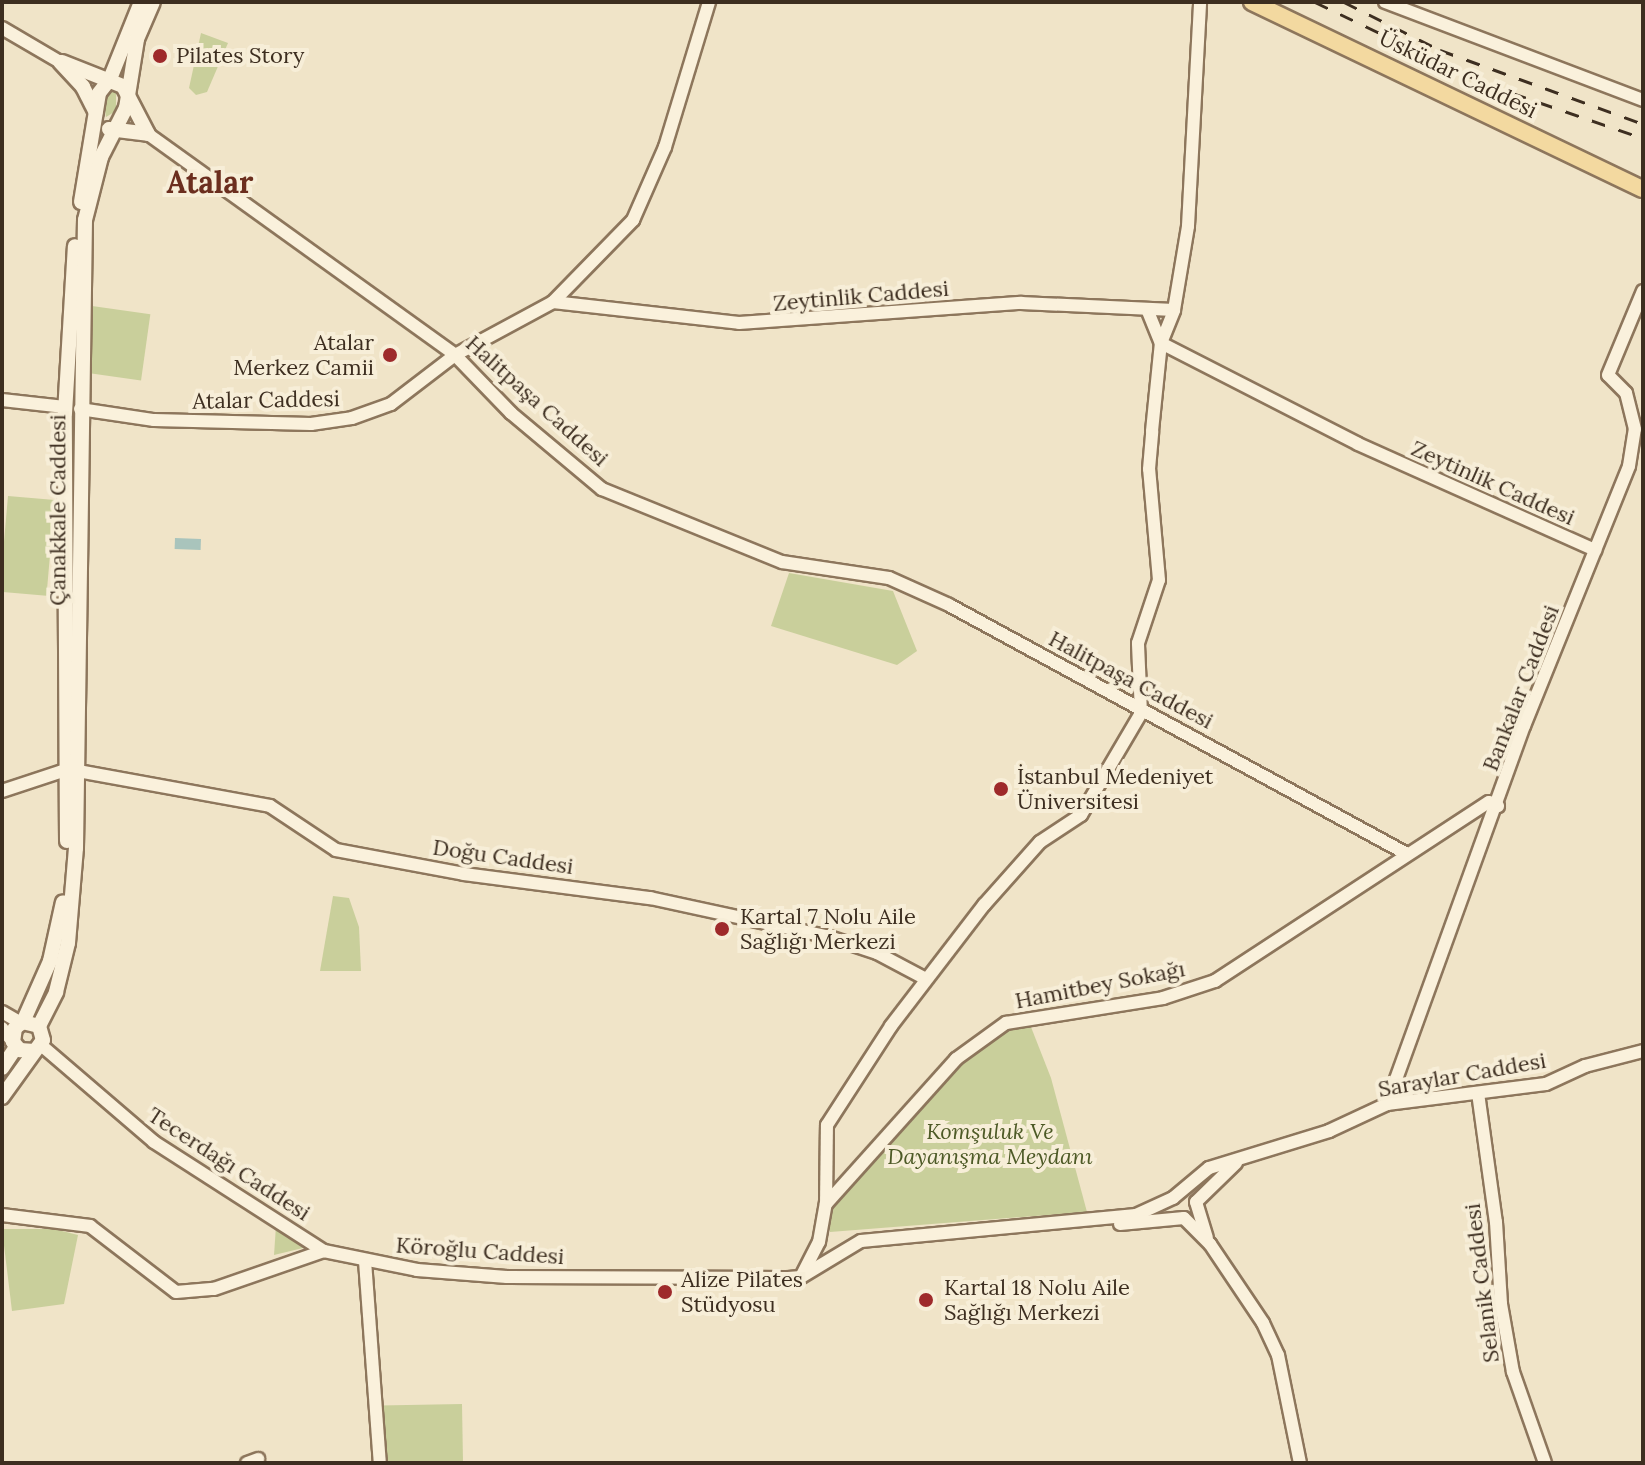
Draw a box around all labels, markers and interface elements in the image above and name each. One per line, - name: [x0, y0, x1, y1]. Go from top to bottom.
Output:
- street label: Üsküdar Caddesi: [1375, 24, 1541, 124]
- place label: Pilates Story: [176, 43, 304, 69]
- marker: Pilates Story: [151, 47, 169, 65]
- district label: Atalar: [167, 164, 253, 200]
- street label: Zeytinlik Caddesi: [772, 275, 950, 317]
- place label: Atalar Merkez Camii: [233, 329, 374, 380]
- street label: Halitpaşa Caddesi: [460, 330, 614, 472]
- marker: Atalar Merkez Camii: [381, 346, 399, 364]
- street label: Atalar Caddesi: [192, 386, 340, 414]
- street label: Çanakkale Caddesi: [45, 414, 71, 606]
- street label: Zeytinlik Caddesi: [1407, 435, 1579, 531]
- street label: Bankalar Caddesi: [1477, 601, 1565, 775]
- street label: Halitpaşa Caddesi: [1044, 626, 1218, 734]
- place label: İstanbul Medeniyet Üniversitesi: [1017, 763, 1213, 814]
- marker: İstanbul Medeniyet Üniversitesi: [992, 780, 1010, 798]
- street label: Doğu Caddesi: [431, 834, 575, 880]
- place label: Kartal 7 Nolu Aile Sağlığı Merkezi: [740, 903, 916, 954]
- marker: Kartal 7 Nolu Aile Sağlığı Merkezi: [711, 918, 733, 940]
- street label: Hamitbey Sokağı: [1013, 956, 1187, 1014]
- street label: Saraylar Caddesi: [1376, 1047, 1548, 1103]
- street label: Tecerdağı Caddesi: [143, 1102, 315, 1226]
- park label: Komşuluk Ve Dayanışma Meydanı: [887, 1118, 1093, 1170]
- street label: Selanik Caddesi: [1459, 1202, 1505, 1364]
- street label: Köroğlu Caddesi: [395, 1232, 565, 1270]
- place label: Alize Pilates Stüdyosu: [681, 1266, 803, 1318]
- place label: Kartal 18 Nolu Aile Sağlığı Merkezi: [944, 1274, 1130, 1326]
- marker: Alize Pilates Stüdyosu: [656, 1283, 674, 1301]
- marker: Kartal 18 Nolu Aile Sağlığı Merkezi: [915, 1289, 937, 1311]

